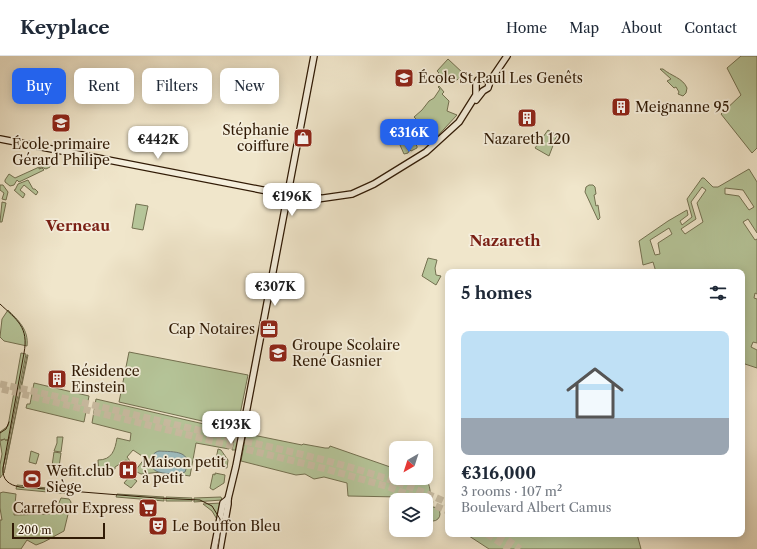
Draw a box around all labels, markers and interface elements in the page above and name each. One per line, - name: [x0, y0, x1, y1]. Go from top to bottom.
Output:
- text: Keyplace: [20, 16, 110, 39]
- text: Home: [506, 19, 547, 37]
- text: Map: [569, 19, 599, 37]
- text: About: [621, 19, 662, 37]
- text: Contact: [684, 19, 737, 37]
- school or university icon: École St Paul Les Genêts: [393, 67, 415, 89]
- chip: Buy: [12, 68, 66, 104]
- chip: Rent: [74, 68, 134, 104]
- chip: Filters: [142, 68, 212, 104]
- chip: New: [220, 68, 279, 104]
- place label: École St Paul Les Genêts: [418, 69, 583, 87]
- building icon: Meignanne 95: [610, 96, 632, 118]
- place label: Meignanne 95: [635, 98, 729, 116]
- building icon: Nazareth 120: [516, 107, 538, 129]
- school or university icon: École primaire Gérard Philipe: [50, 112, 72, 134]
- pin: €316K: [381, 119, 437, 153]
- place label: Stéphanie coiffure: [222, 121, 289, 155]
- text: €316K: [389, 124, 429, 140]
- pin: €442K: [130, 126, 186, 160]
- shop icon: Stéphanie coiffure: [292, 127, 314, 149]
- place label: Nazareth 120: [483, 130, 571, 148]
- text: €442K: [137, 131, 179, 147]
- place label: École primaire Gérard Philipe: [12, 135, 110, 169]
- pin: €196K: [264, 183, 320, 217]
- text: €196K: [272, 188, 312, 204]
- district label: Verneau: [45, 216, 110, 235]
- district label: Nazareth: [470, 231, 541, 250]
- pin: €307K: [247, 273, 303, 307]
- text: €307K: [254, 278, 296, 294]
- icon: filters: [707, 282, 729, 304]
- text: 5 homes: [461, 283, 532, 303]
- office icon: Cap Notaires: [258, 318, 280, 340]
- place label: Cap Notaires: [168, 320, 255, 338]
- place label: Groupe Scolaire René Gasnier: [292, 336, 400, 370]
- school or university icon: Groupe Scolaire René Gasnier: [267, 342, 289, 364]
- icon: home: [559, 357, 631, 429]
- place label: Résidence Einstein: [71, 362, 140, 396]
- building icon: Résidence Einstein: [46, 368, 68, 390]
- pin: €193K: [203, 411, 259, 445]
- text: €193K: [211, 416, 251, 432]
- north arrow: [389, 441, 433, 485]
- map controls: [389, 441, 433, 537]
- place label: Maison petit à petit: [142, 453, 226, 487]
- hospital icon: Maison petit à petit: [117, 459, 139, 481]
- place label: Wefit.club Siège: [45, 462, 114, 496]
- text: €316,000: [461, 463, 536, 483]
- sports icon: Wefit.club Siège: [21, 468, 43, 490]
- text: 3 rooms · 107 m²: [461, 483, 562, 499]
- button: layers: [389, 493, 433, 537]
- supermarket icon: Carrefour Express: [137, 497, 159, 519]
- place label: Carrefour Express: [13, 499, 134, 517]
- text: Boulevard Albert Camus: [461, 499, 611, 515]
- theatre icon: Le Bouffon Bleu: [147, 515, 169, 537]
- place label: Le Bouffon Bleu: [172, 517, 281, 535]
- scale bar: [12, 521, 105, 540]
- text: 200 m: [18, 523, 51, 537]

